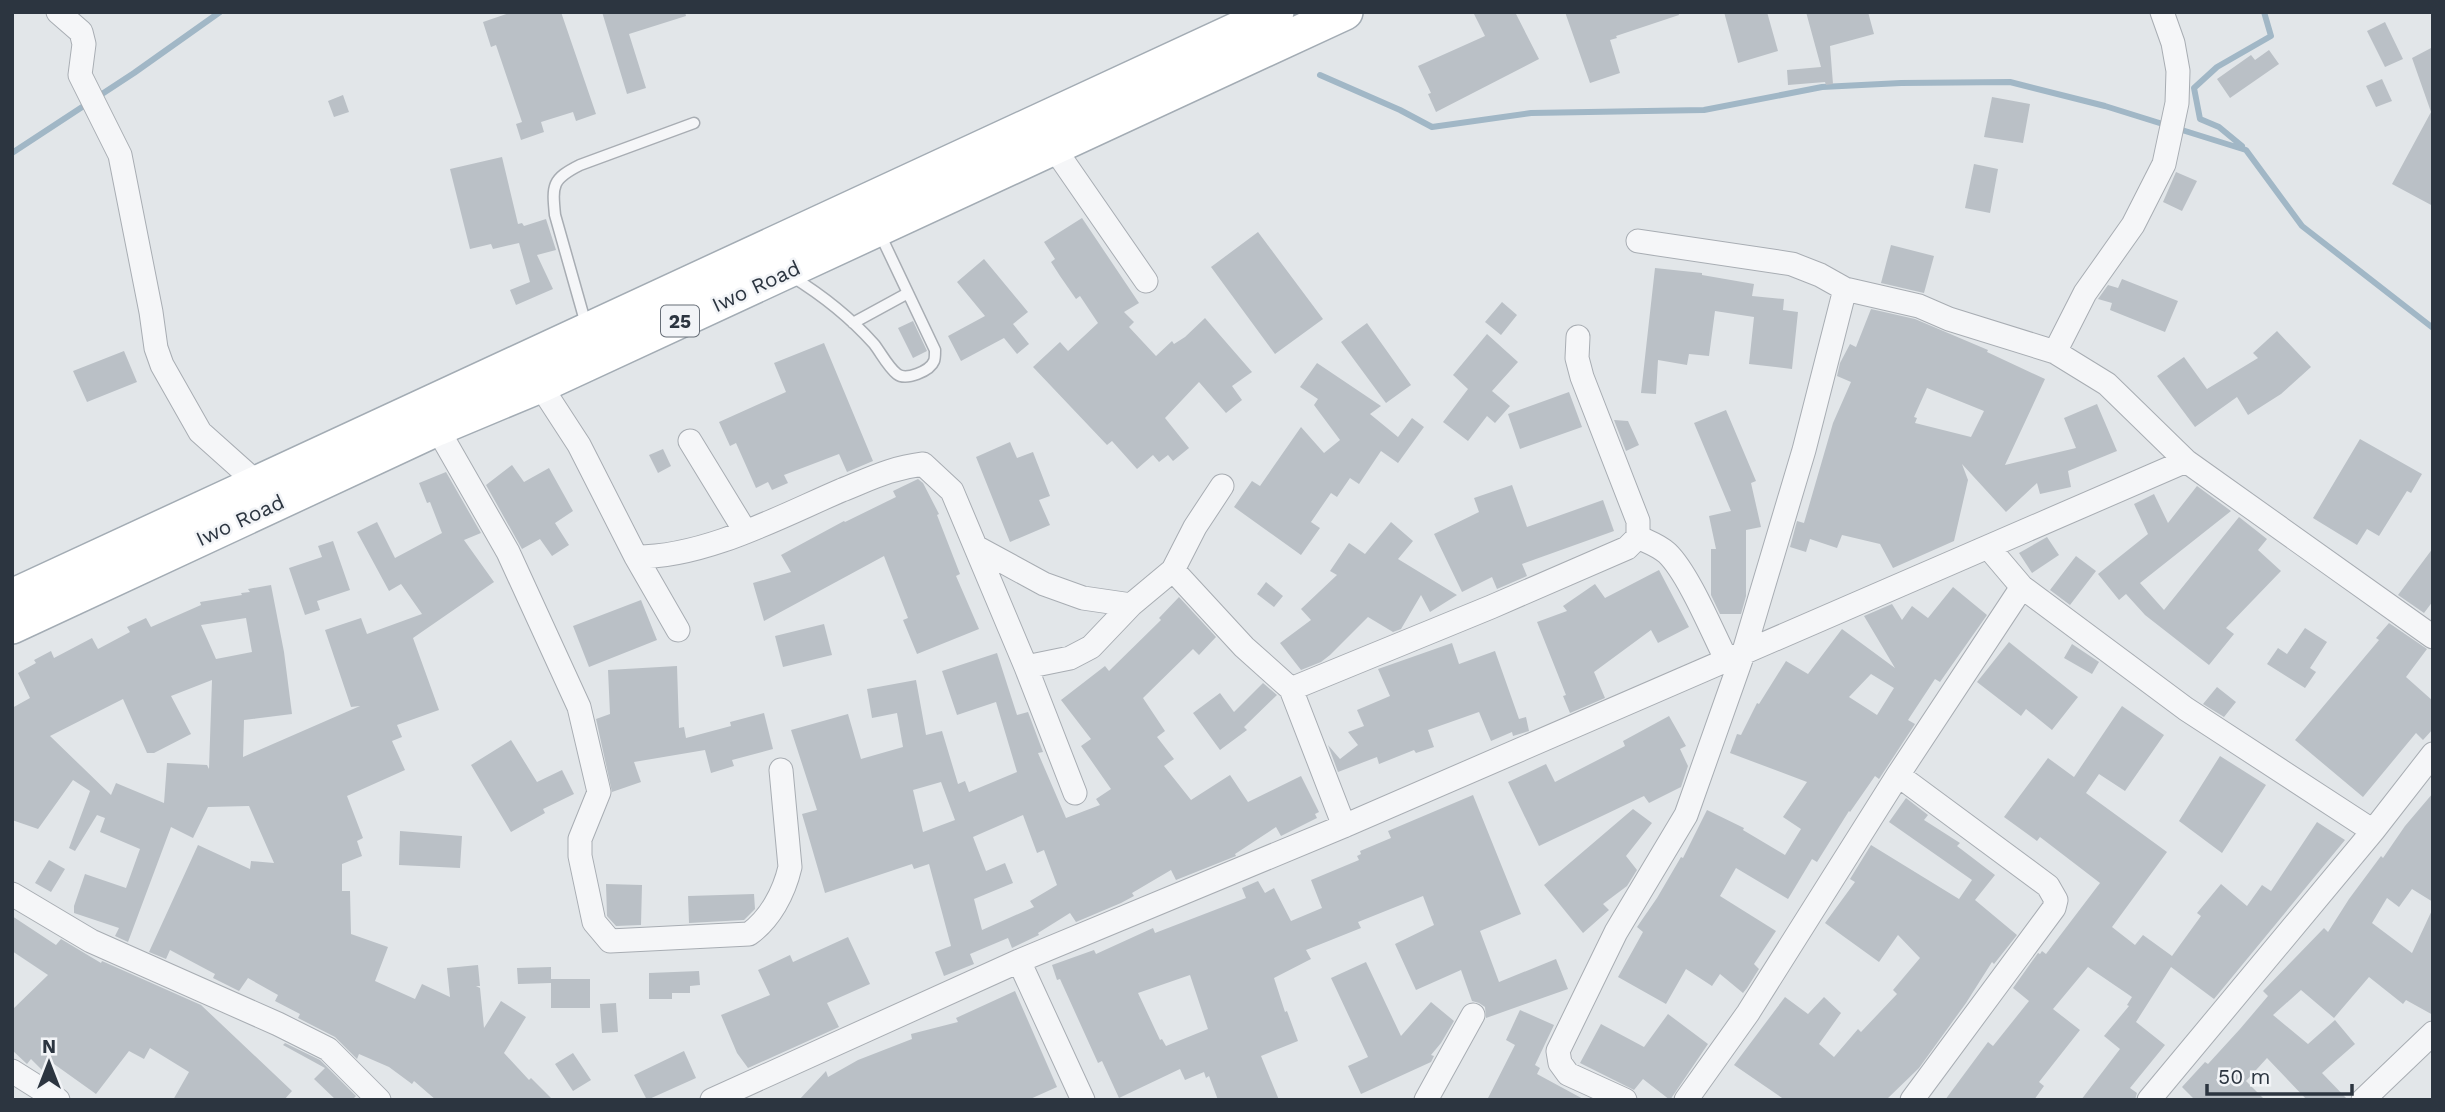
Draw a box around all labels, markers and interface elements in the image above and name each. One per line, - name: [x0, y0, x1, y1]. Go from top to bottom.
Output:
- street label: Iwo Road: [708, 255, 804, 317]
- road number: 25: [661, 306, 699, 336]
- street label: Iwo Road: [192, 489, 288, 551]
- north arrow: [14, 1028, 84, 1098]
- text: N: [42, 1035, 56, 1058]
- scale bar: [2207, 1052, 2352, 1096]
- text: 50 m: [2218, 1064, 2270, 1089]

